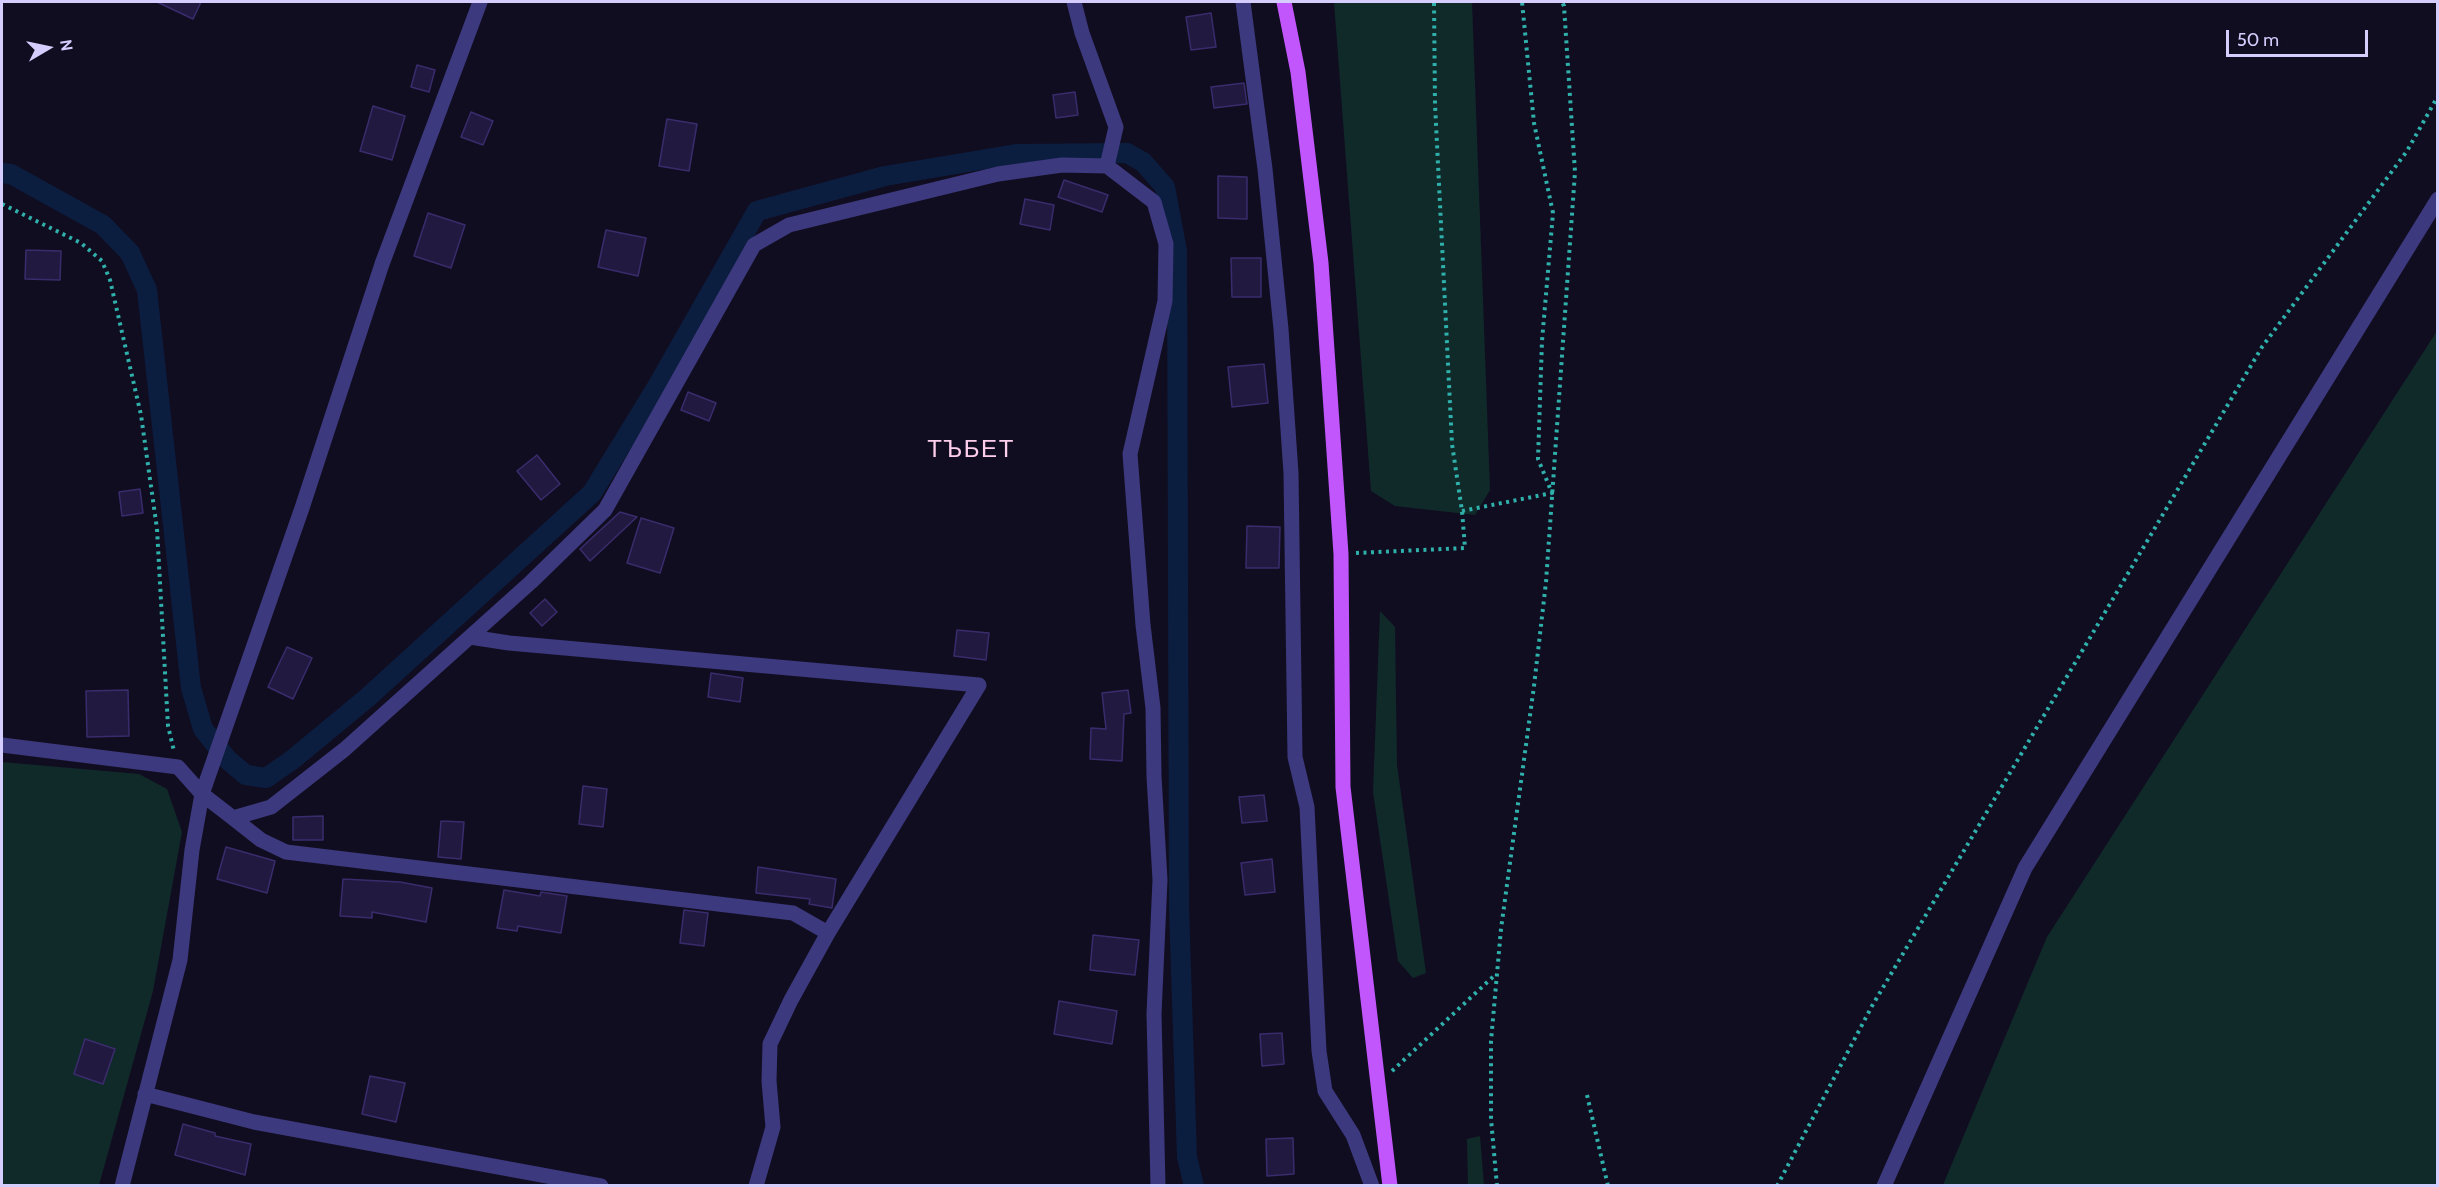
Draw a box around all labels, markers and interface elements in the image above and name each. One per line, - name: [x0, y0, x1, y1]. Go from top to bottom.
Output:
- north arrow: [18, 18, 78, 78]
- scale bar: [2229, 18, 2372, 56]
- text: 50 m: [2237, 29, 2279, 51]
- text: N: [56, 38, 77, 52]
- district label: ТЪБЕТ: [927, 436, 1015, 464]

